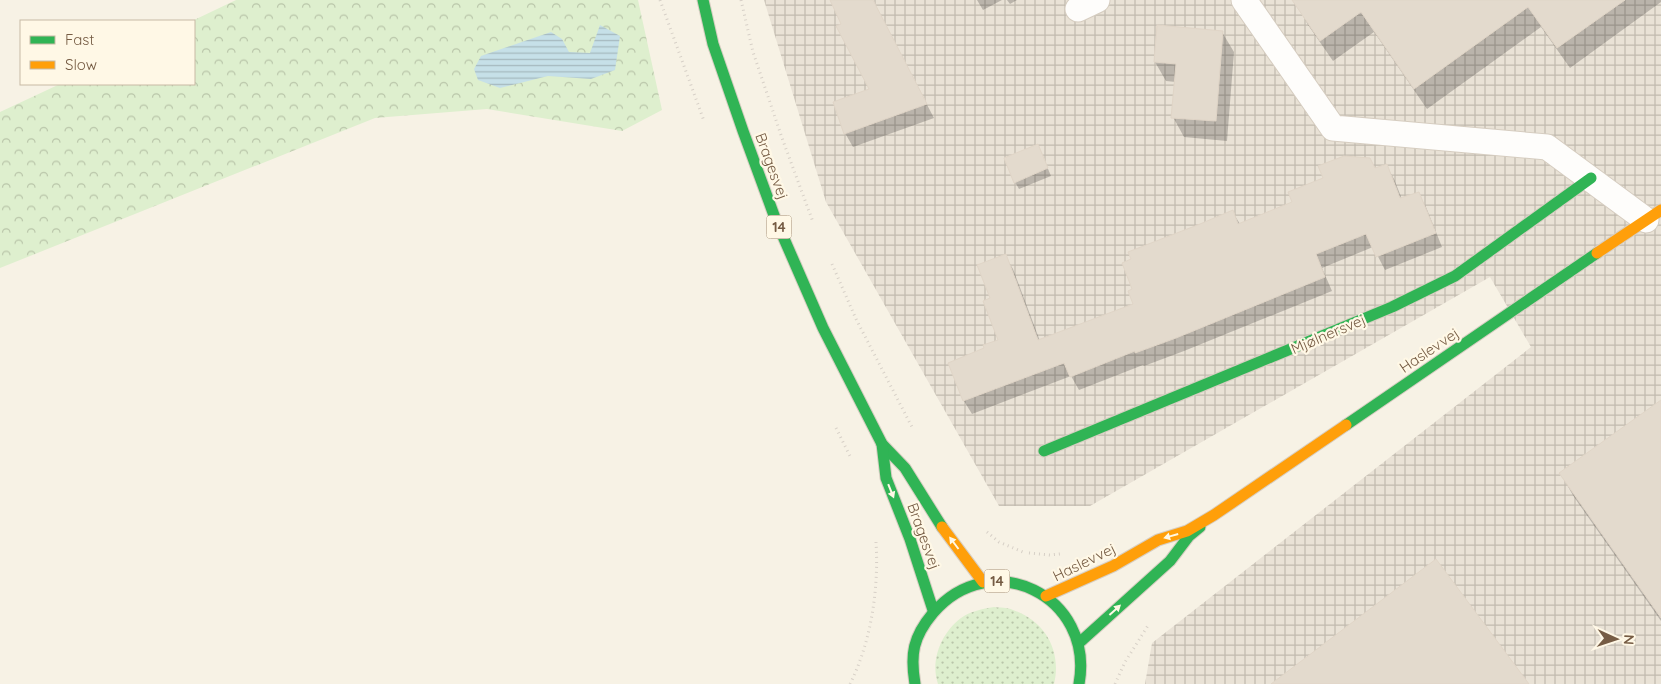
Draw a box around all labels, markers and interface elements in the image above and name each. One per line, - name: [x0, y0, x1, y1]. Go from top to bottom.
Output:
- legend: [20, 20, 195, 85]
- text: Fast: [65, 30, 94, 49]
- text: Slow: [65, 55, 97, 74]
- street label: Bragesvej: [751, 130, 793, 202]
- road number: 14: [766, 216, 792, 238]
- street label: Mjølnersvej: [1288, 310, 1368, 358]
- street label: Haslevvej: [1396, 323, 1462, 377]
- one-way arrow: [888, 484, 896, 498]
- street label: Bragesvej: [903, 500, 945, 572]
- one-way arrow: [1163, 532, 1178, 540]
- one-way arrow: [949, 537, 960, 550]
- street label: Haslevvej: [1049, 539, 1119, 585]
- road number: 14: [984, 570, 1010, 592]
- one-way arrow: [1109, 605, 1121, 616]
- north arrow: [1591, 614, 1641, 664]
- text: N: [1620, 634, 1638, 645]

